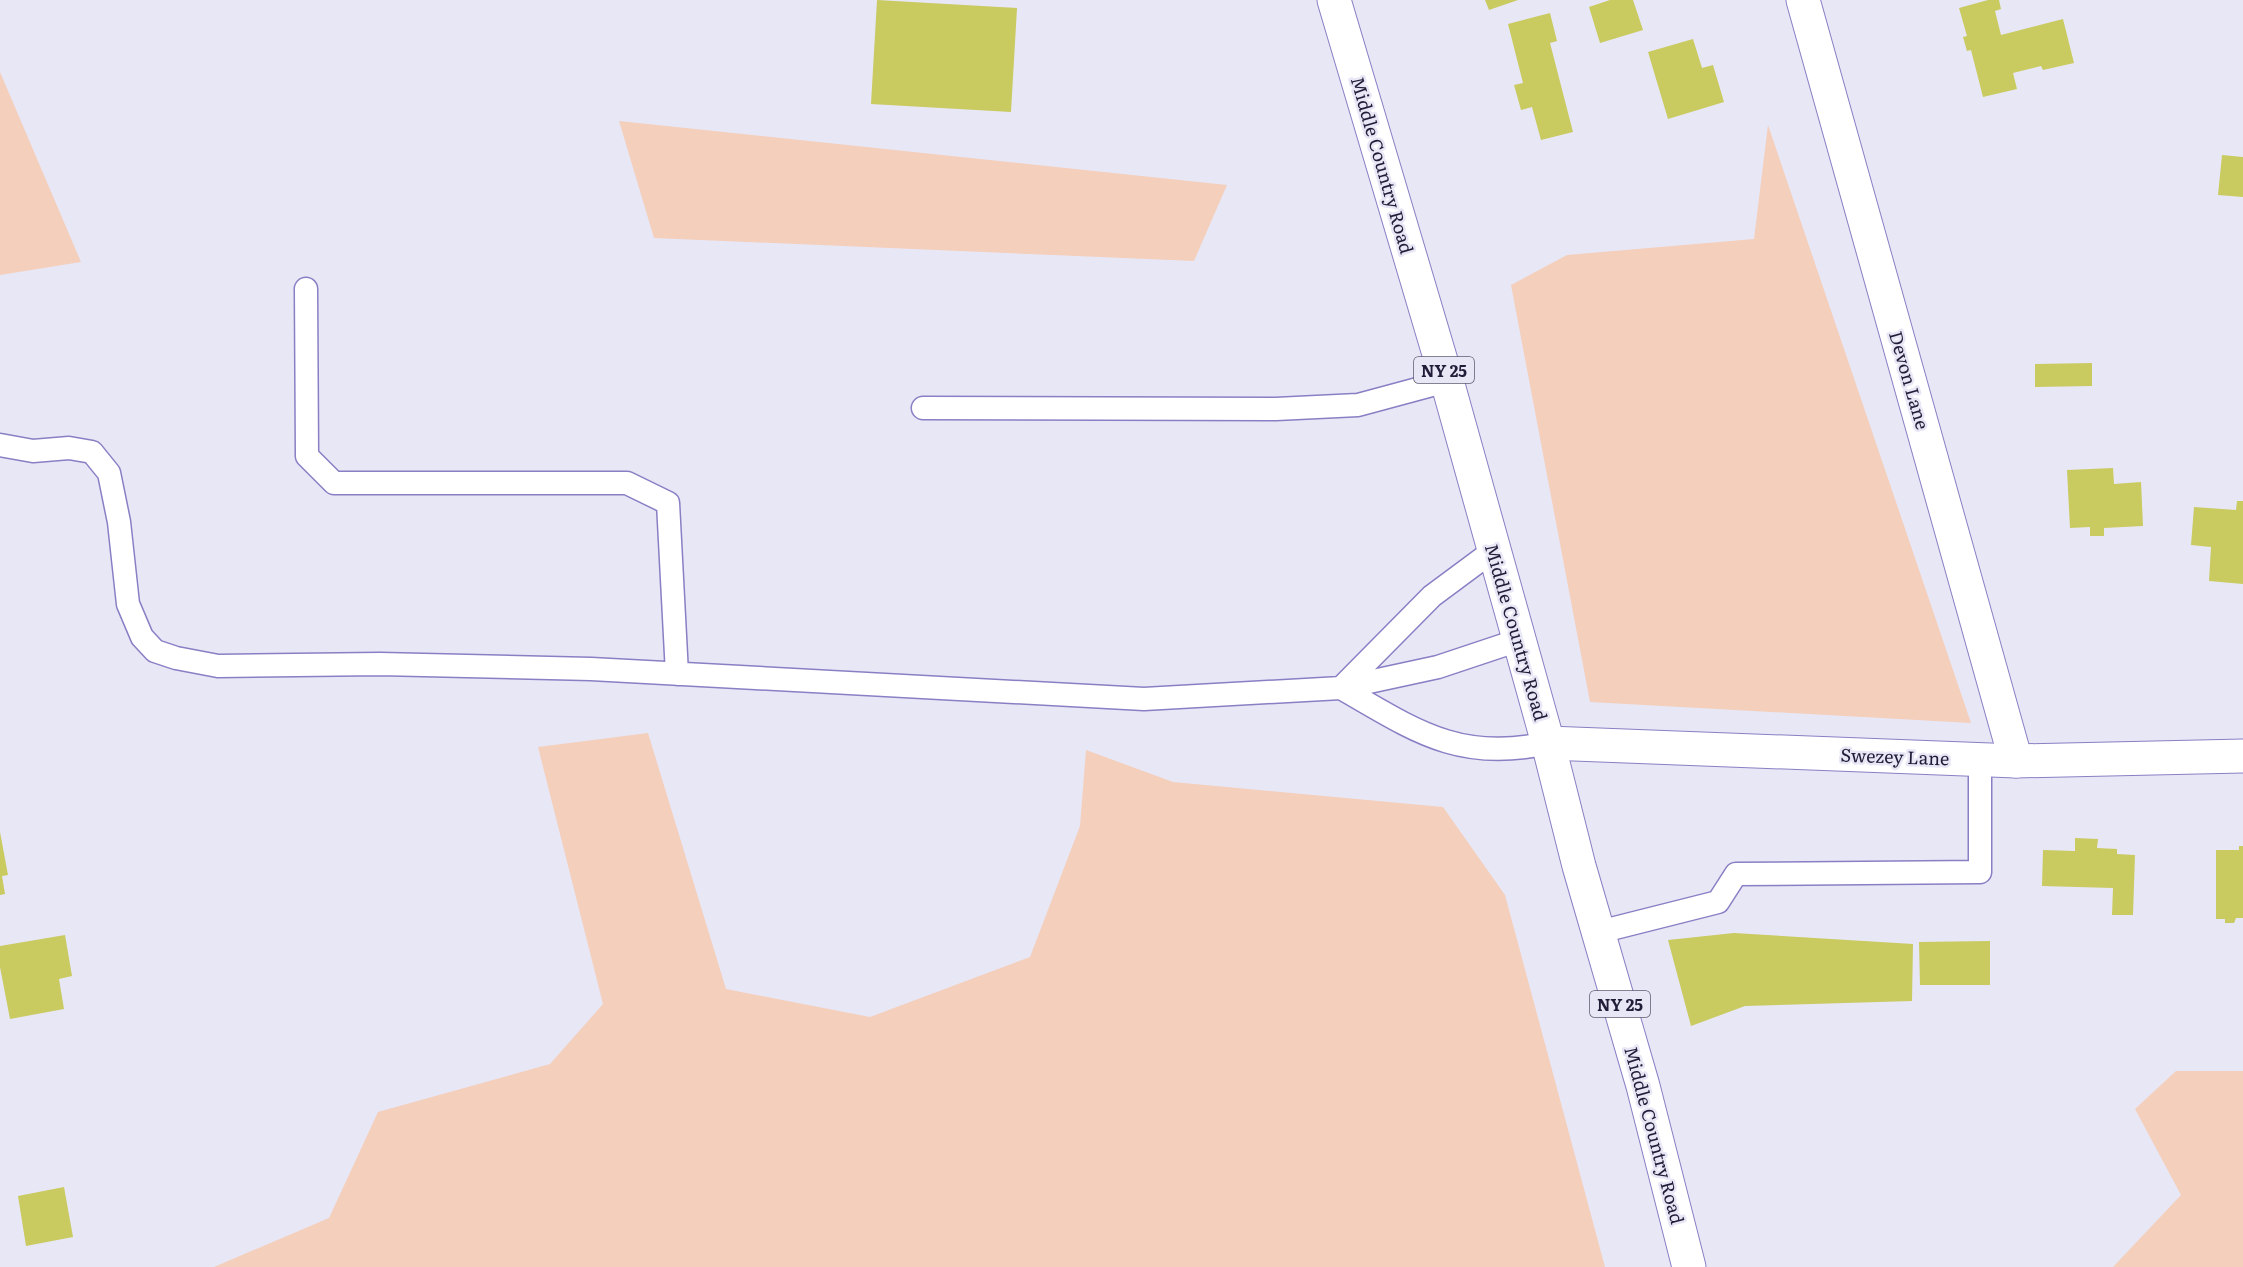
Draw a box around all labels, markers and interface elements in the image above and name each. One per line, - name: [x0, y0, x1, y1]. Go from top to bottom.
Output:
- street label: Middle Country Road: [1345, 73, 1421, 257]
- street label: Devon Lane: [1883, 328, 1937, 432]
- road number: NY 25: [1414, 357, 1474, 383]
- street label: Middle Country Road: [1479, 540, 1555, 724]
- street label: Swezey Lane: [1840, 741, 1950, 771]
- road number: NY 25: [1590, 991, 1650, 1017]
- street label: Middle Country Road: [1618, 1043, 1692, 1227]

